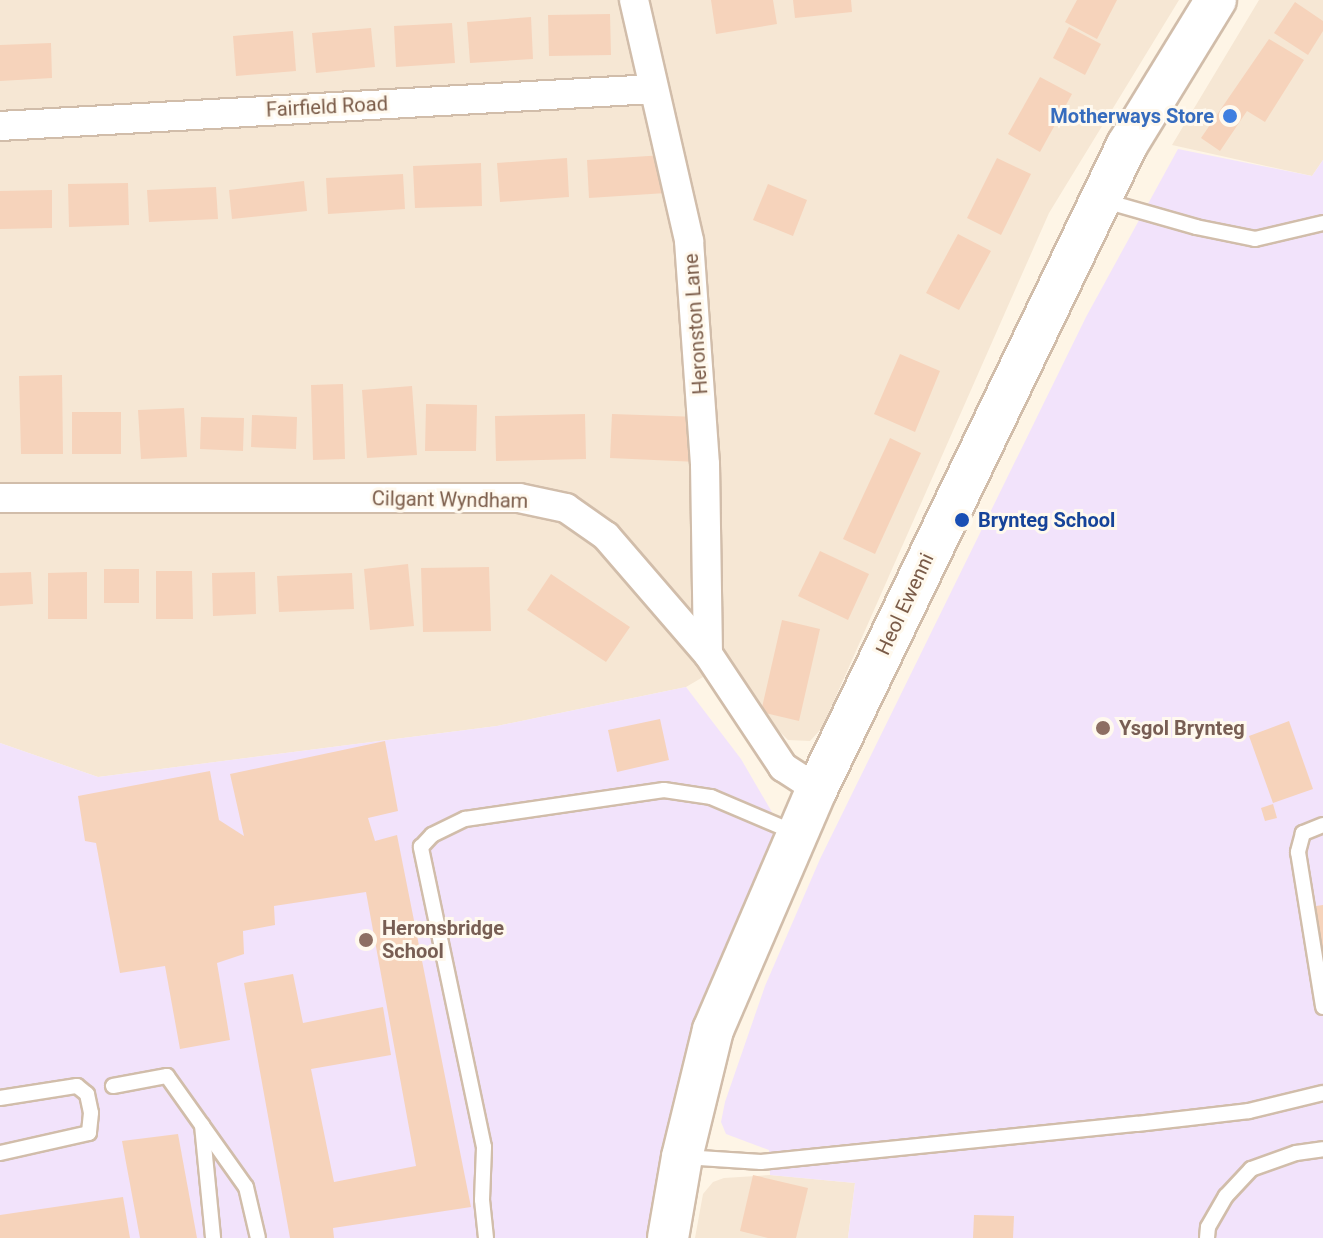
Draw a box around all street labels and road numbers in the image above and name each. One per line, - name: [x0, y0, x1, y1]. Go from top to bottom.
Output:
- street label: Fairfield Road: [265, 92, 389, 122]
- street label: Heronston Lane: [679, 253, 713, 395]
- street label: Cilgant Wyndham: [372, 487, 528, 513]
- street label: Heol Ewenni: [871, 549, 939, 659]

